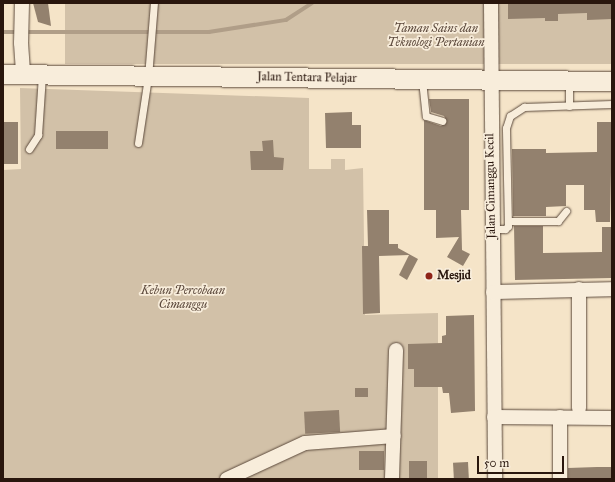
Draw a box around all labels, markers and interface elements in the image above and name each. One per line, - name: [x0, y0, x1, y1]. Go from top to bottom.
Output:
- park label: Taman Sains dan Teknologi Pertanian: [388, 22, 484, 50]
- street label: Jalan Tentara Pelajar: [257, 70, 357, 86]
- street label: Jalan Cimanggu Kecil: [483, 133, 499, 239]
- place label: Mesjid: [437, 269, 471, 283]
- marker: Mesjid: [424, 271, 434, 281]
- park label: Kebun Percobaan Cimanggu: [141, 284, 225, 312]
- scale bar: [479, 448, 566, 474]
- text: 50 m: [484, 456, 509, 470]

